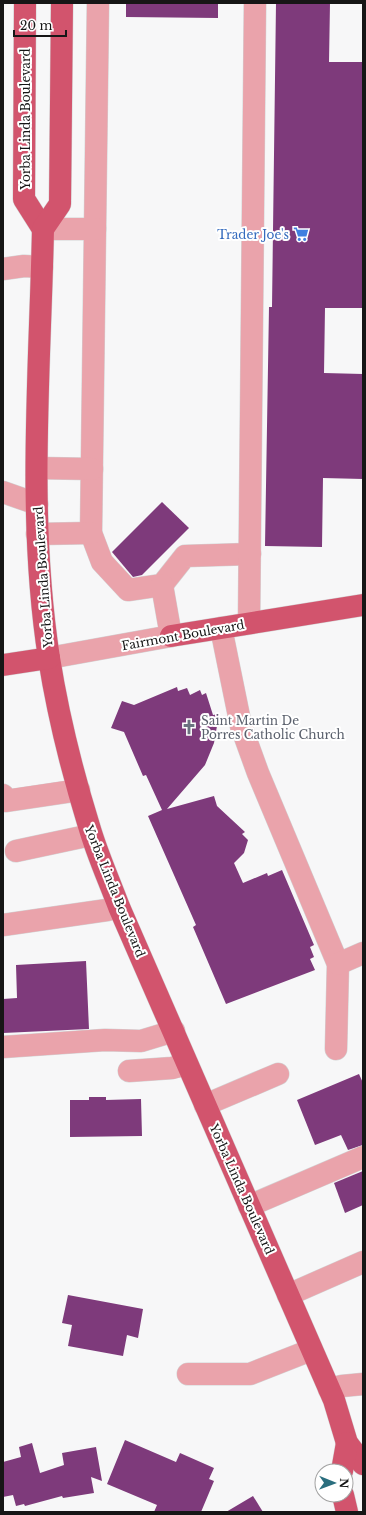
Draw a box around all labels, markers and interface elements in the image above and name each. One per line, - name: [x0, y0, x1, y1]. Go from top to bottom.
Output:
- scale bar: [14, 12, 66, 38]
- text: 20 m: [20, 18, 52, 33]
- street label: Yorba Linda Boulevard: [18, 48, 33, 191]
- supermarket icon: Trader Joe's: [292, 225, 310, 243]
- place label: Trader Joe's: [217, 227, 289, 242]
- street label: Yorba Linda Boulevard: [31, 506, 55, 649]
- street label: Fairmont Boulevard: [120, 617, 246, 653]
- place label: Saint Martin De Porres Catholic Church: [201, 713, 345, 742]
- church icon: Saint Martin De Porres Catholic Church: [180, 718, 198, 736]
- street label: Yorba Linda Boulevard: [81, 822, 148, 959]
- street label: Yorba Linda Boulevard: [206, 1120, 278, 1257]
- north arrow: [314, 1463, 354, 1503]
- text: N: [337, 1478, 351, 1489]

